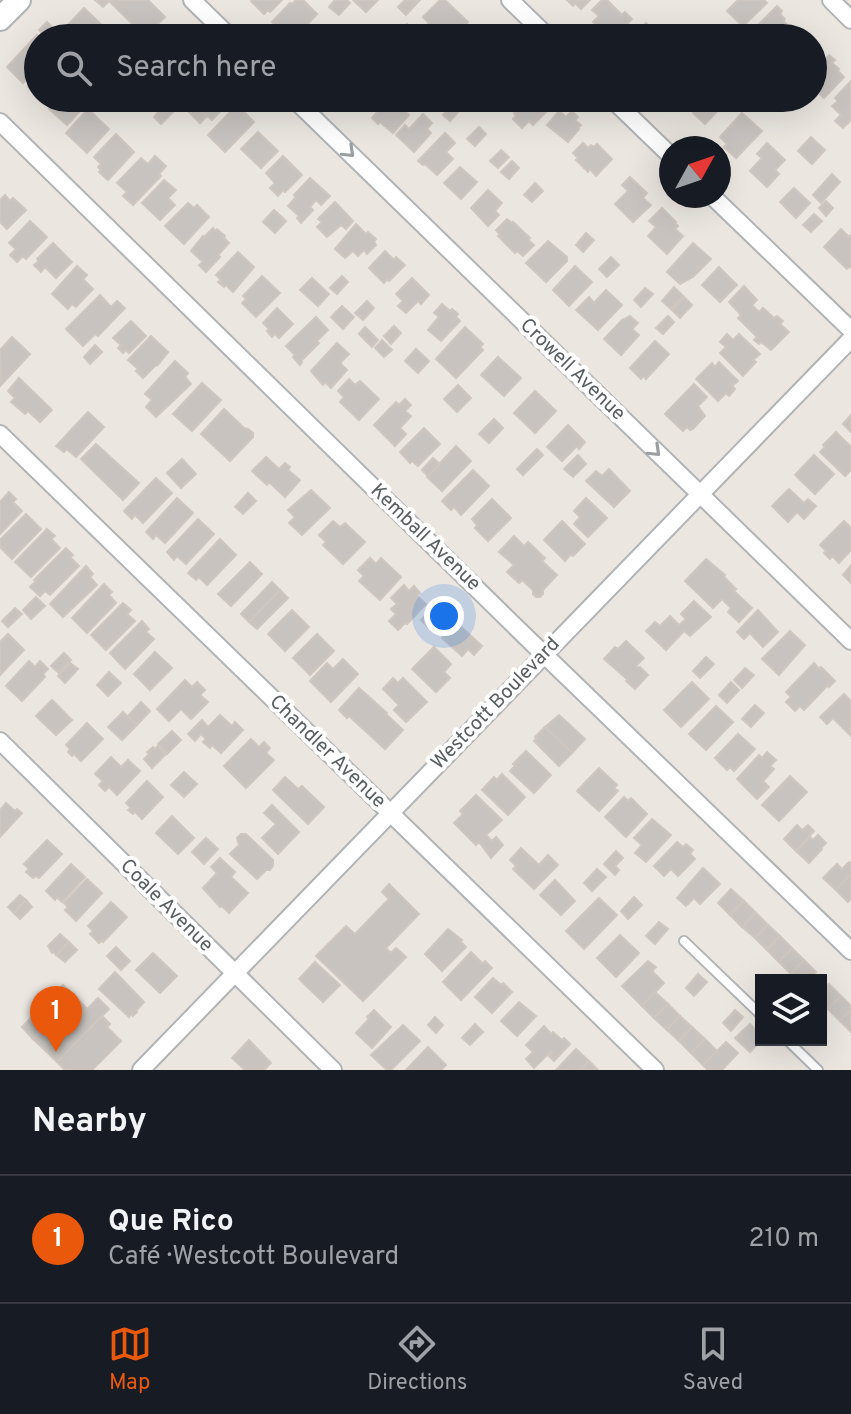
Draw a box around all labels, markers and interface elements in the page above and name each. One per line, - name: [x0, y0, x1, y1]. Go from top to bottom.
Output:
- search box: [24, 24, 827, 112]
- icon: search: [52, 46, 96, 90]
- text: Search here: [116, 50, 276, 87]
- north arrow: [659, 136, 731, 208]
- one-way arrow: [340, 143, 354, 158]
- street label: Crowell Avenue: [514, 313, 630, 427]
- one-way arrow: [646, 442, 660, 456]
- street label: Kemball Avenue: [364, 479, 486, 597]
- your location: [424, 596, 464, 636]
- street label: Westcott Boulevard: [426, 632, 566, 776]
- street label: Chandler Avenue: [263, 690, 391, 814]
- street label: Coale Avenue: [114, 854, 218, 958]
- map controls: [755, 974, 827, 1046]
- button: layers: [755, 974, 827, 1046]
- pin: 1: [30, 986, 82, 1052]
- text: Nearby: [32, 1101, 147, 1144]
- text: Que Rico: [108, 1204, 234, 1241]
- text: 1: [53, 1223, 63, 1256]
- text: 210 m: [749, 1223, 819, 1256]
- text: Café · Westcott Boulevard: [108, 1241, 399, 1274]
- tab: Map: [108, 1322, 152, 1397]
- tab: Directions: [367, 1322, 467, 1397]
- tab: Saved: [683, 1322, 743, 1397]

